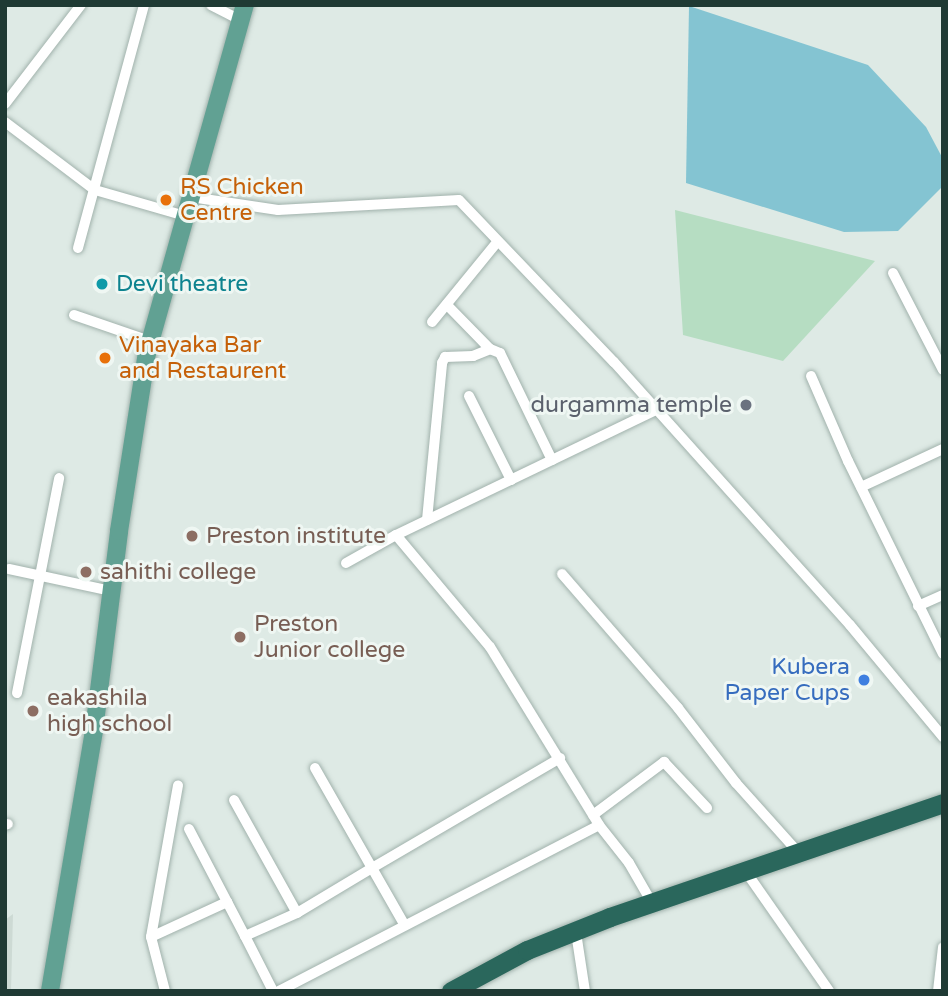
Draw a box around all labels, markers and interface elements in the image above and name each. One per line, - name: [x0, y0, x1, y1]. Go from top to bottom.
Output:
- place label: RS Chicken Centre: [180, 173, 304, 227]
- marker: RS Chicken Centre: [158, 192, 174, 208]
- place label: Devi theatre: [116, 270, 248, 298]
- marker: Devi theatre: [94, 276, 110, 292]
- place label: Vinayaka Bar and Restaurent: [119, 331, 286, 385]
- marker: Vinayaka Bar and Restaurent: [97, 350, 113, 366]
- place label: durgamma temple: [530, 391, 732, 419]
- marker: durgamma temple: [738, 397, 754, 413]
- place label: Preston institute: [206, 522, 386, 550]
- marker: Preston institute: [184, 528, 200, 544]
- place label: sahithi college: [100, 558, 256, 586]
- marker: sahithi college: [78, 564, 94, 580]
- place label: Preston Junior college: [254, 610, 405, 664]
- marker: Preston Junior college: [232, 629, 248, 645]
- place label: Kubera Paper Cups: [725, 653, 850, 707]
- marker: Kubera Paper Cups: [856, 672, 872, 688]
- place label: eakashila high school: [47, 684, 172, 738]
- marker: eakashila high school: [25, 703, 41, 719]

